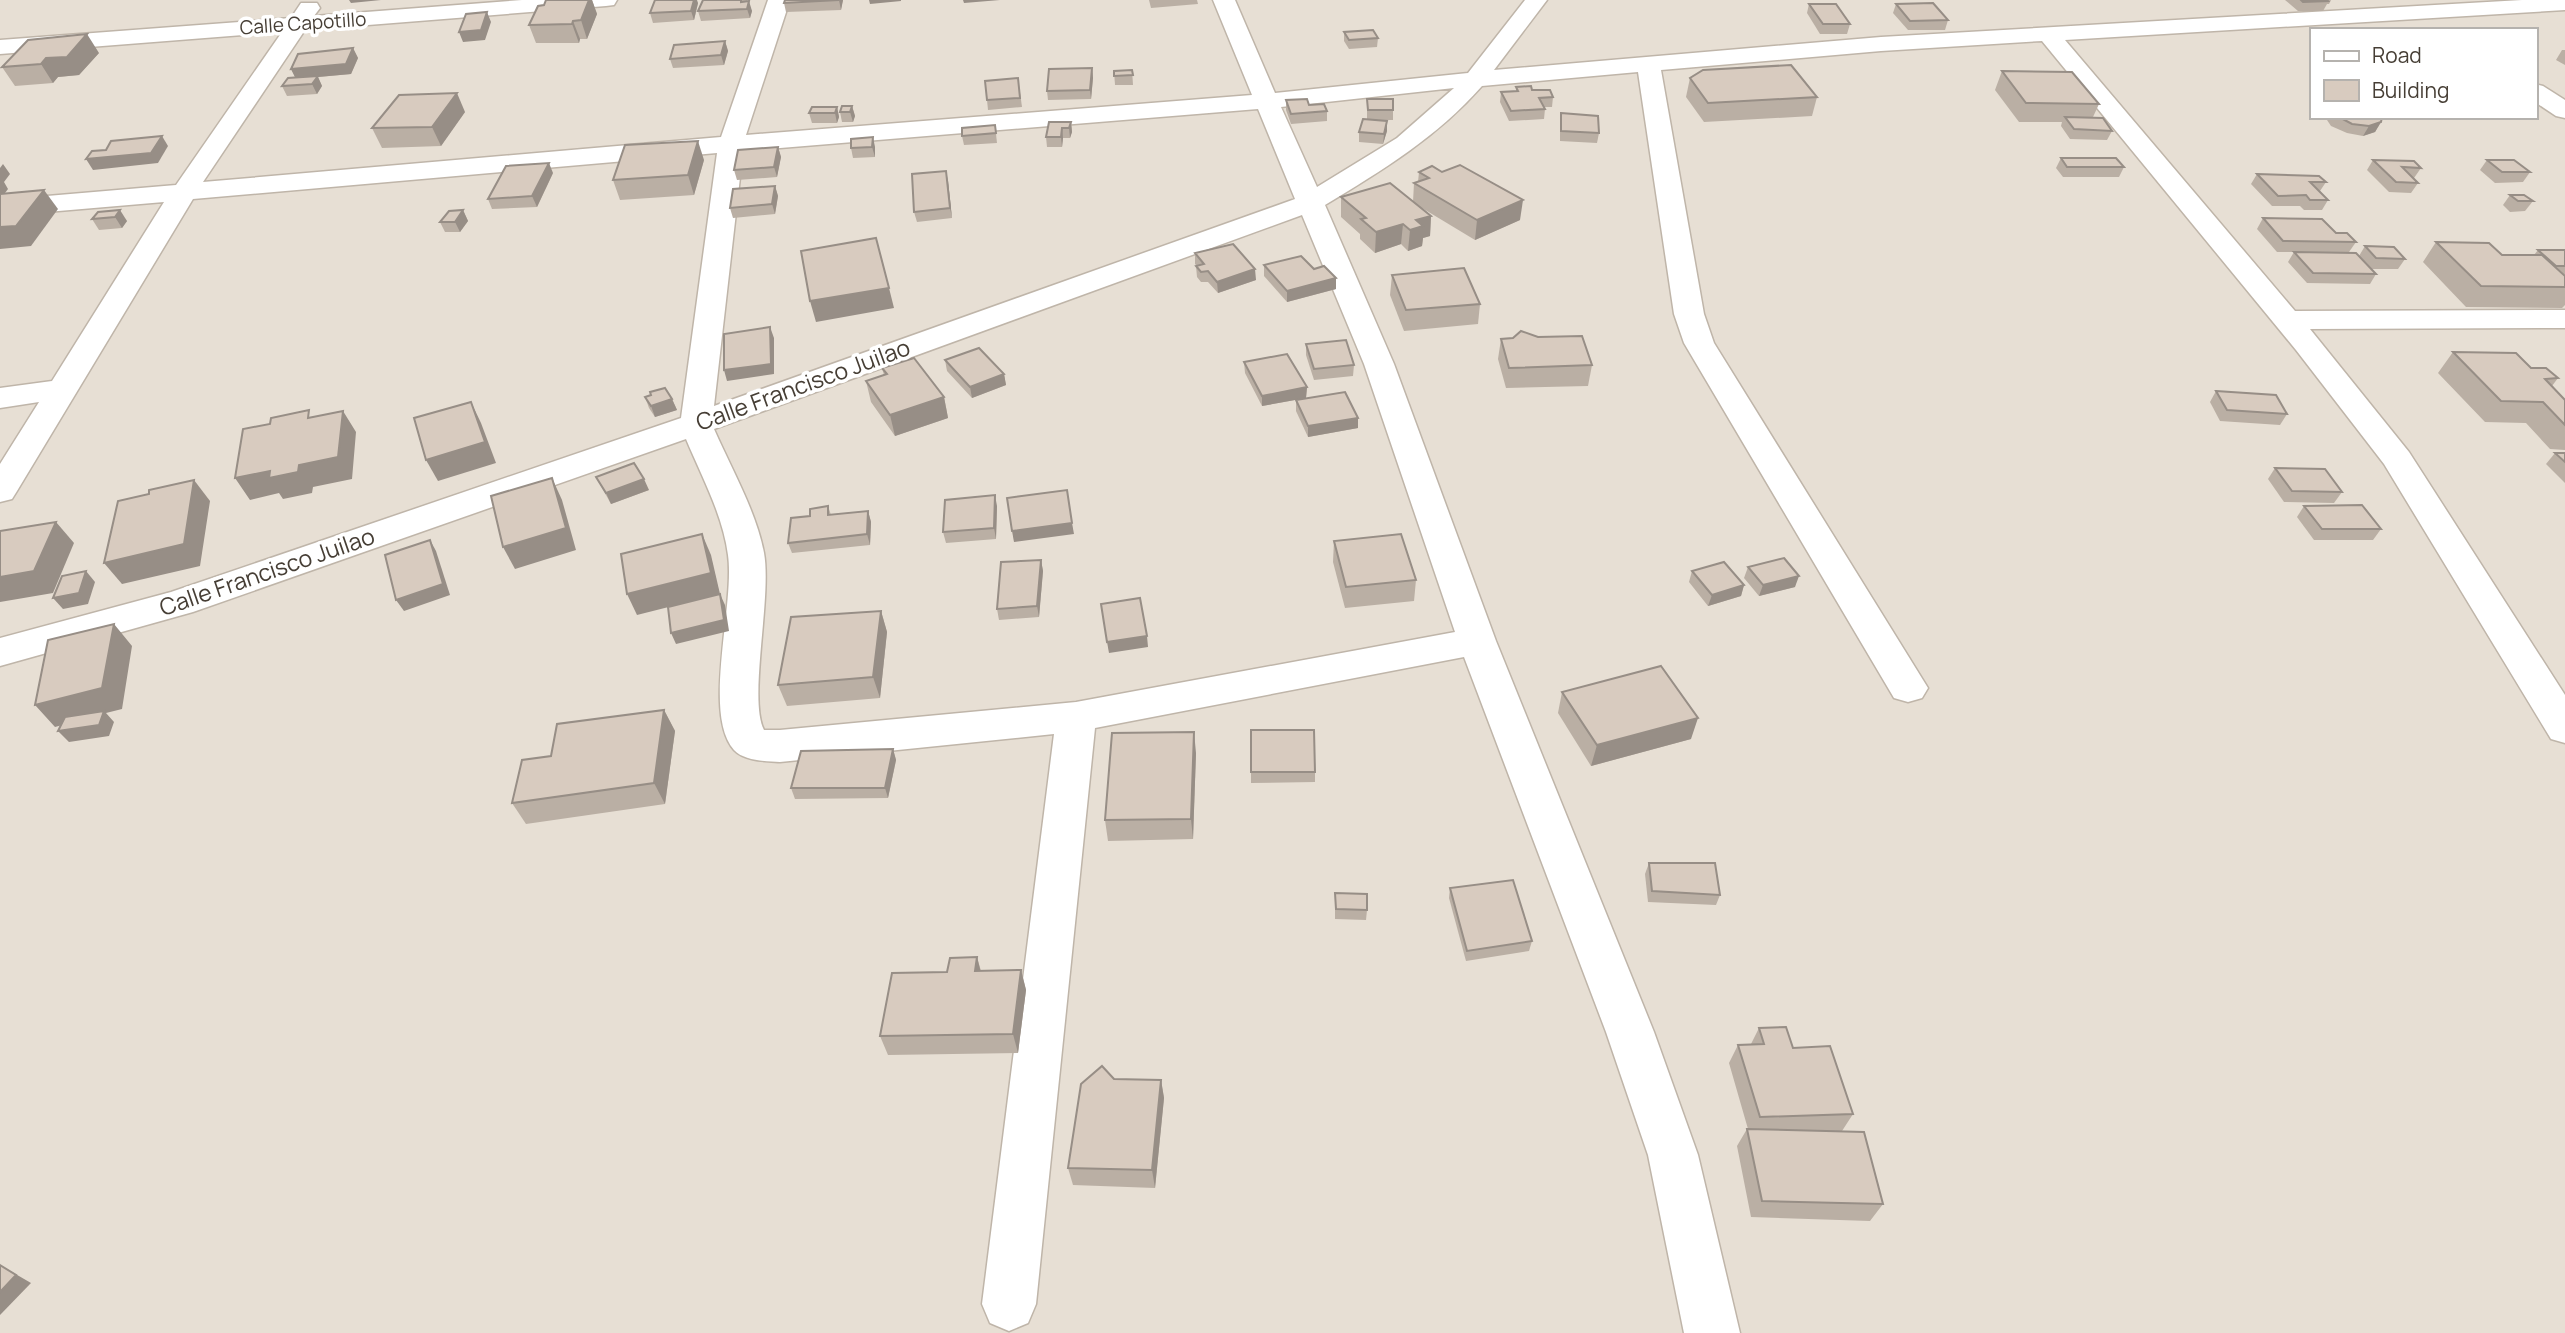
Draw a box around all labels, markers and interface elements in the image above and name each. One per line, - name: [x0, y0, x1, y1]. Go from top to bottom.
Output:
- street label: Calle Capotillo: [239, 6, 367, 40]
- legend: [2310, 28, 2537, 119]
- text: Road: [2372, 41, 2422, 69]
- text: Building: [2372, 76, 2449, 104]
- street label: Calle Francisco Juilao: [691, 330, 914, 438]
- street label: Calle Francisco Juilao: [155, 519, 379, 623]

